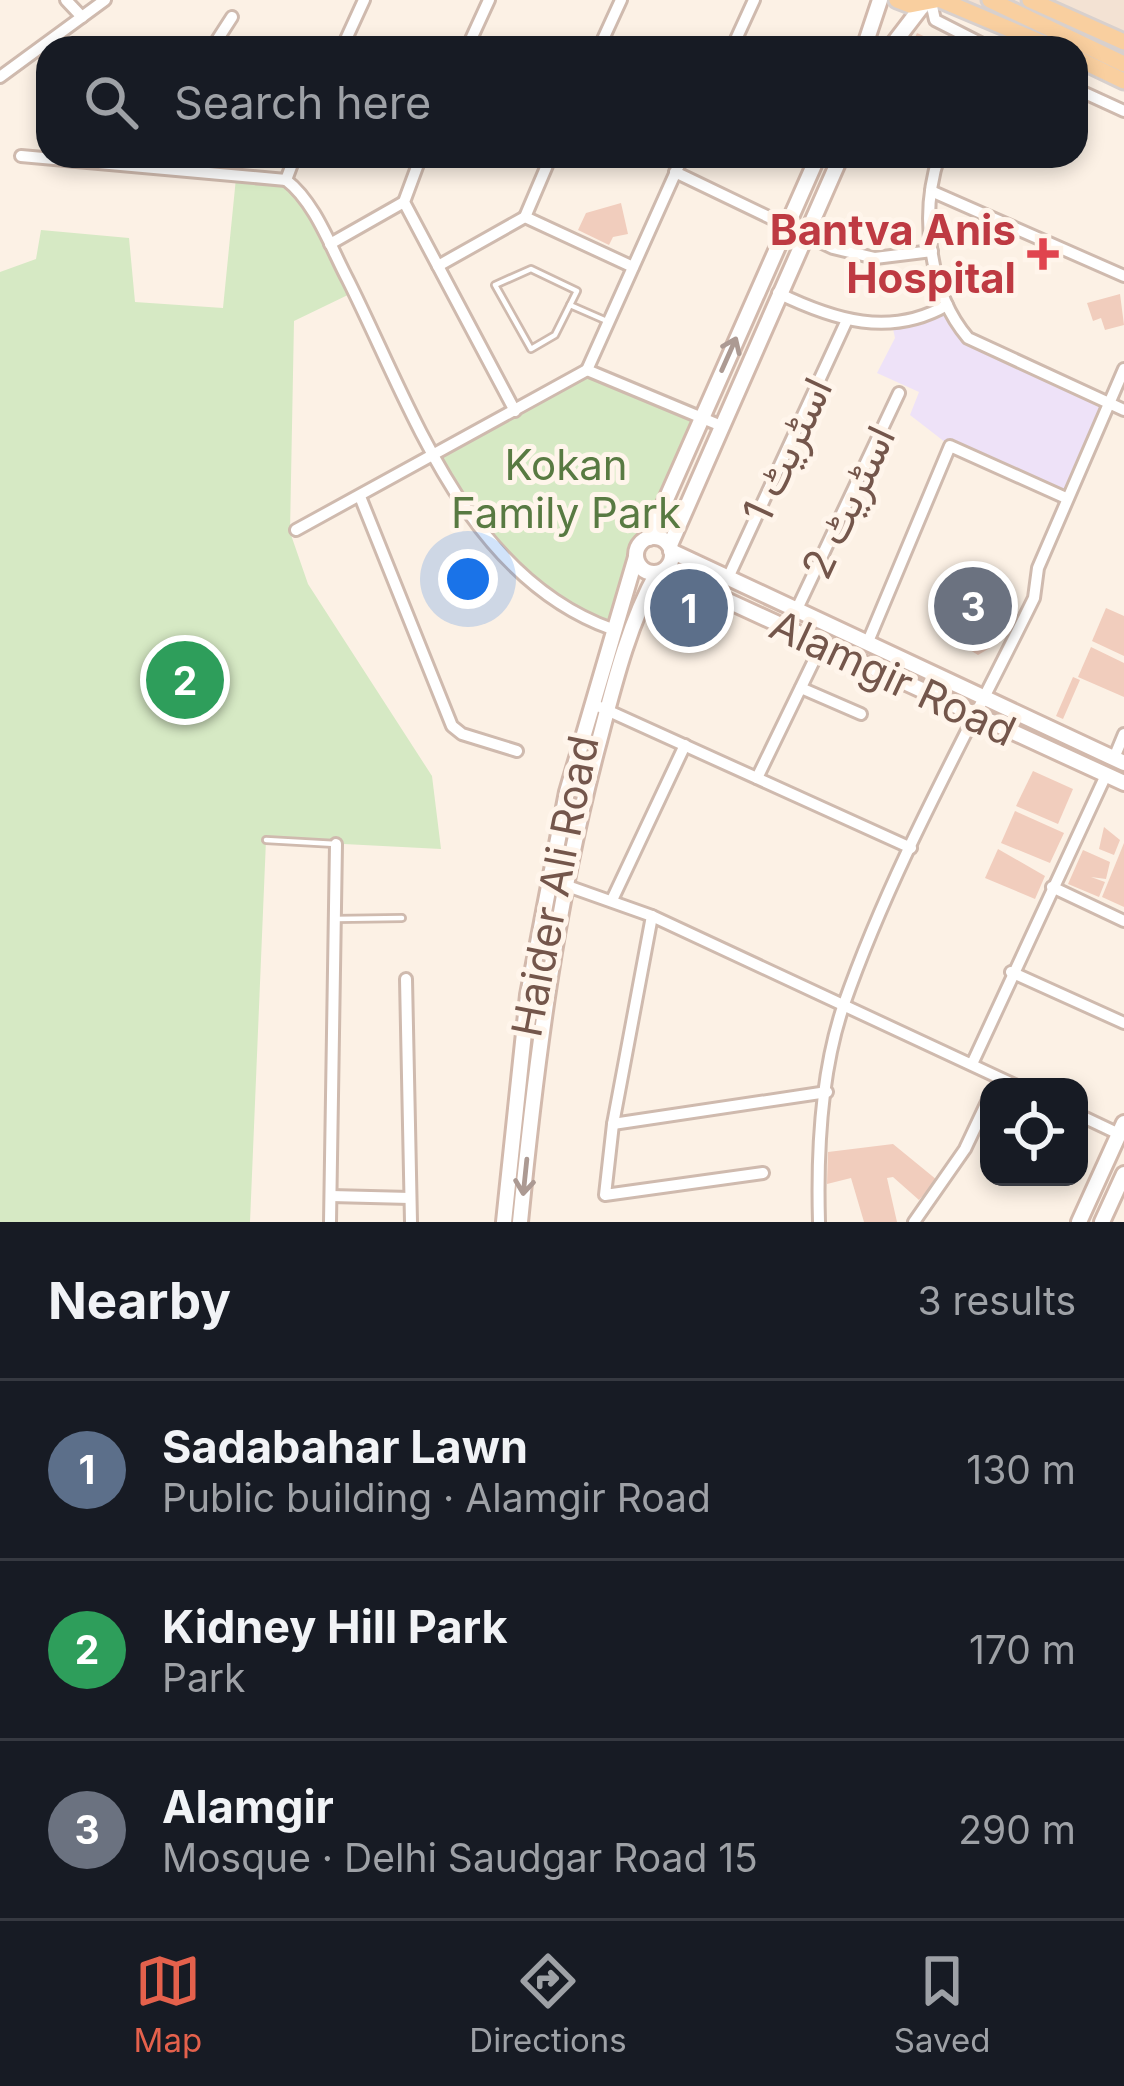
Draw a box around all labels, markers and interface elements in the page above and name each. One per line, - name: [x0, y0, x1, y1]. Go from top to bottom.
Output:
- search box: [36, 36, 1088, 168]
- icon: search: [78, 69, 144, 135]
- text: Search here: [174, 75, 431, 130]
- place label: Bantva Anis Hospital: [770, 204, 1016, 303]
- marker: Bantva Anis Hospital: [1027, 238, 1059, 270]
- one-way arrow: [719, 337, 741, 373]
- street label: اسٹریٹ 1: [731, 369, 844, 531]
- street label: اسٹریٹ 2: [790, 417, 907, 587]
- park label: Kokan Family Park: [451, 439, 681, 538]
- your location: [438, 549, 498, 609]
- pin: 3: [934, 561, 1012, 651]
- pin: 1: [650, 563, 728, 653]
- street label: Alamgir Road: [763, 599, 1024, 757]
- pin: 2: [146, 635, 224, 725]
- street label: Haider Ali Road: [500, 731, 609, 1041]
- map controls: [980, 1078, 1088, 1186]
- button: locate: [980, 1078, 1088, 1186]
- one-way arrow: [513, 1157, 536, 1196]
- text: Nearby: [48, 1270, 231, 1331]
- text: 3 results: [918, 1277, 1076, 1324]
- text: Sadabahar Lawn: [162, 1419, 528, 1474]
- text: 1: [79, 1446, 95, 1493]
- text: 130 m: [966, 1446, 1076, 1493]
- text: Public building · Alamgir Road: [162, 1474, 711, 1521]
- text: Kidney Hill Park: [162, 1599, 508, 1654]
- text: 2: [75, 1626, 99, 1673]
- text: 170 m: [969, 1626, 1076, 1673]
- text: Park: [162, 1654, 246, 1701]
- text: Alamgir: [162, 1779, 334, 1834]
- text: 3: [74, 1806, 100, 1853]
- text: 290 m: [958, 1806, 1076, 1853]
- text: Mosque · Delhi Saudgar Road 15: [162, 1834, 758, 1881]
- tab: Map: [134, 1948, 202, 2060]
- tab: Directions: [469, 1948, 627, 2060]
- tab: Saved: [894, 1948, 990, 2060]

